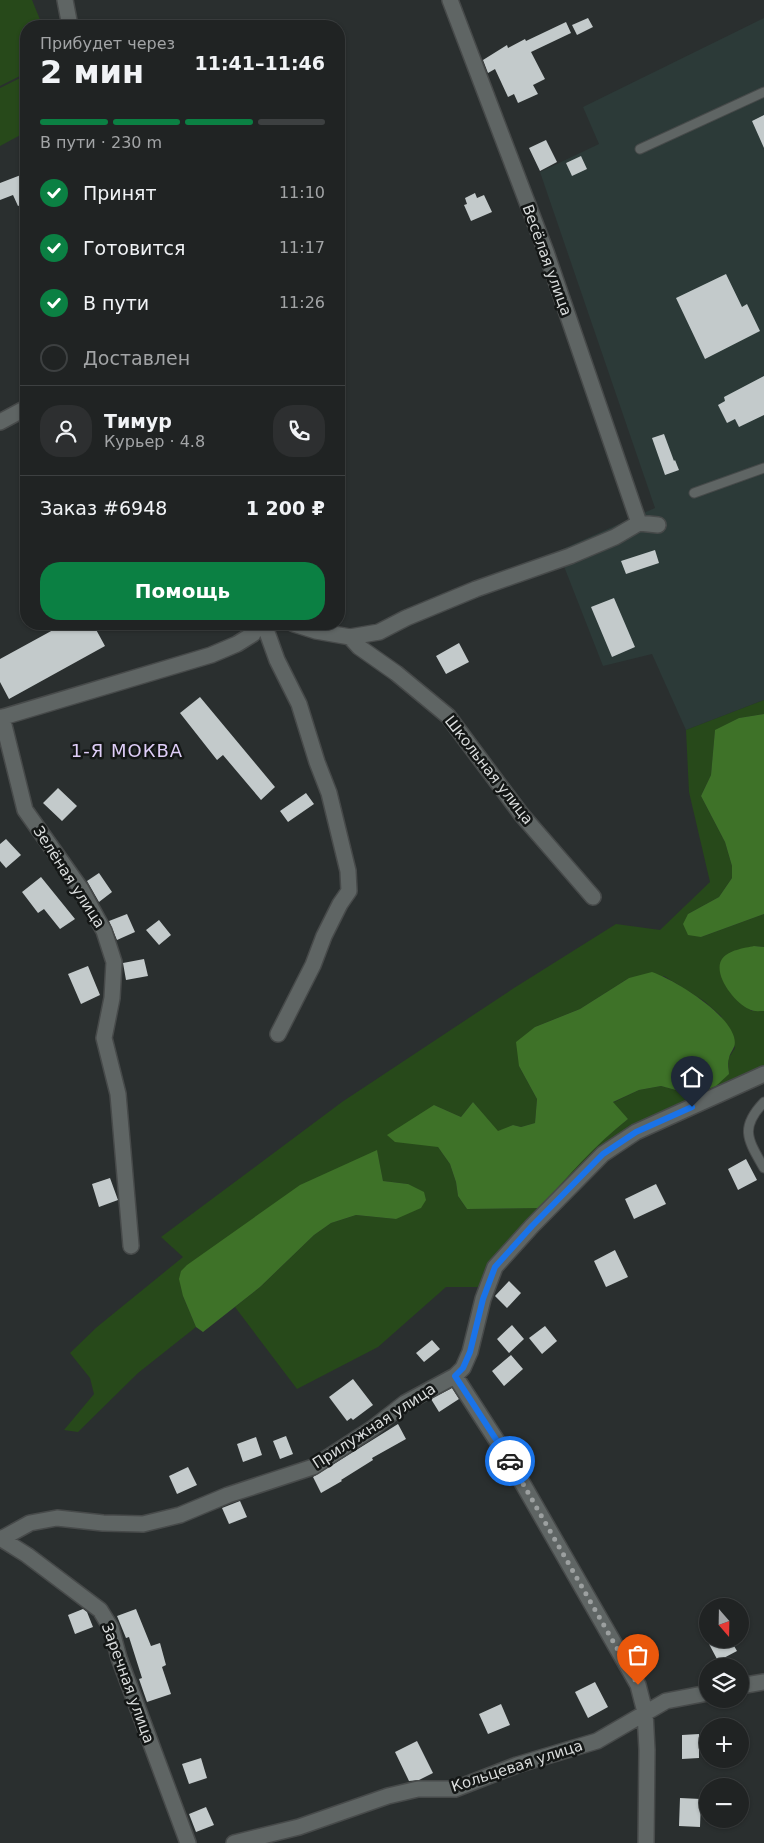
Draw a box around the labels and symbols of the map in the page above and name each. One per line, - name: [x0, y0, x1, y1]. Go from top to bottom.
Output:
- street label: Весёлая улица: [519, 202, 575, 318]
- street label: Школьная улица: [441, 712, 537, 828]
- district label: 1-Я МОКВА: [71, 740, 183, 761]
- street label: Зелёная улица: [29, 823, 109, 931]
- pin: [671, 1056, 713, 1107]
- street label: Прилужная улица: [309, 1380, 439, 1472]
- courier: [485, 1436, 535, 1486]
- north arrow: [699, 1598, 749, 1648]
- street label: Заречная улица: [98, 1620, 158, 1746]
- pin: [617, 1634, 659, 1685]
- street label: Кольцевая улица: [449, 1736, 585, 1796]

